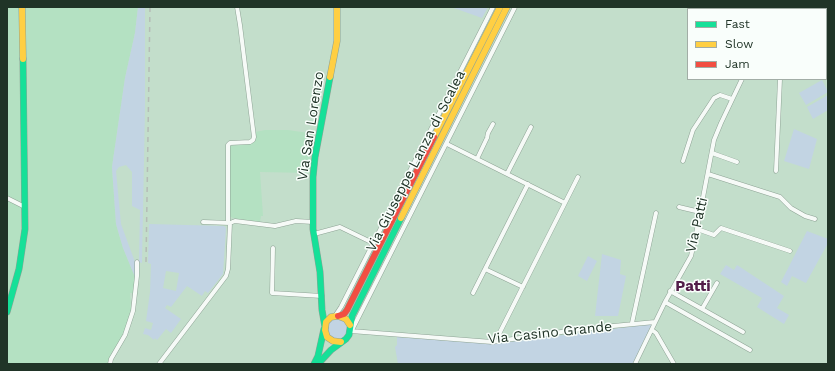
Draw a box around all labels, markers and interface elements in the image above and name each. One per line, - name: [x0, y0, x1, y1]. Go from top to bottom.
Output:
- legend: [687, 8, 827, 80]
- text: Fast: [725, 17, 750, 31]
- text: Slow: [725, 37, 753, 51]
- text: Jam: [725, 57, 750, 71]
- street label: Via Giuseppe Lanza di Scalea: [363, 68, 469, 254]
- street label: Via San Lorenzo: [294, 70, 328, 182]
- street label: Via Patti: [682, 196, 712, 254]
- district label: Patti: [675, 278, 711, 296]
- street label: Via Casino Grande: [487, 318, 613, 348]

